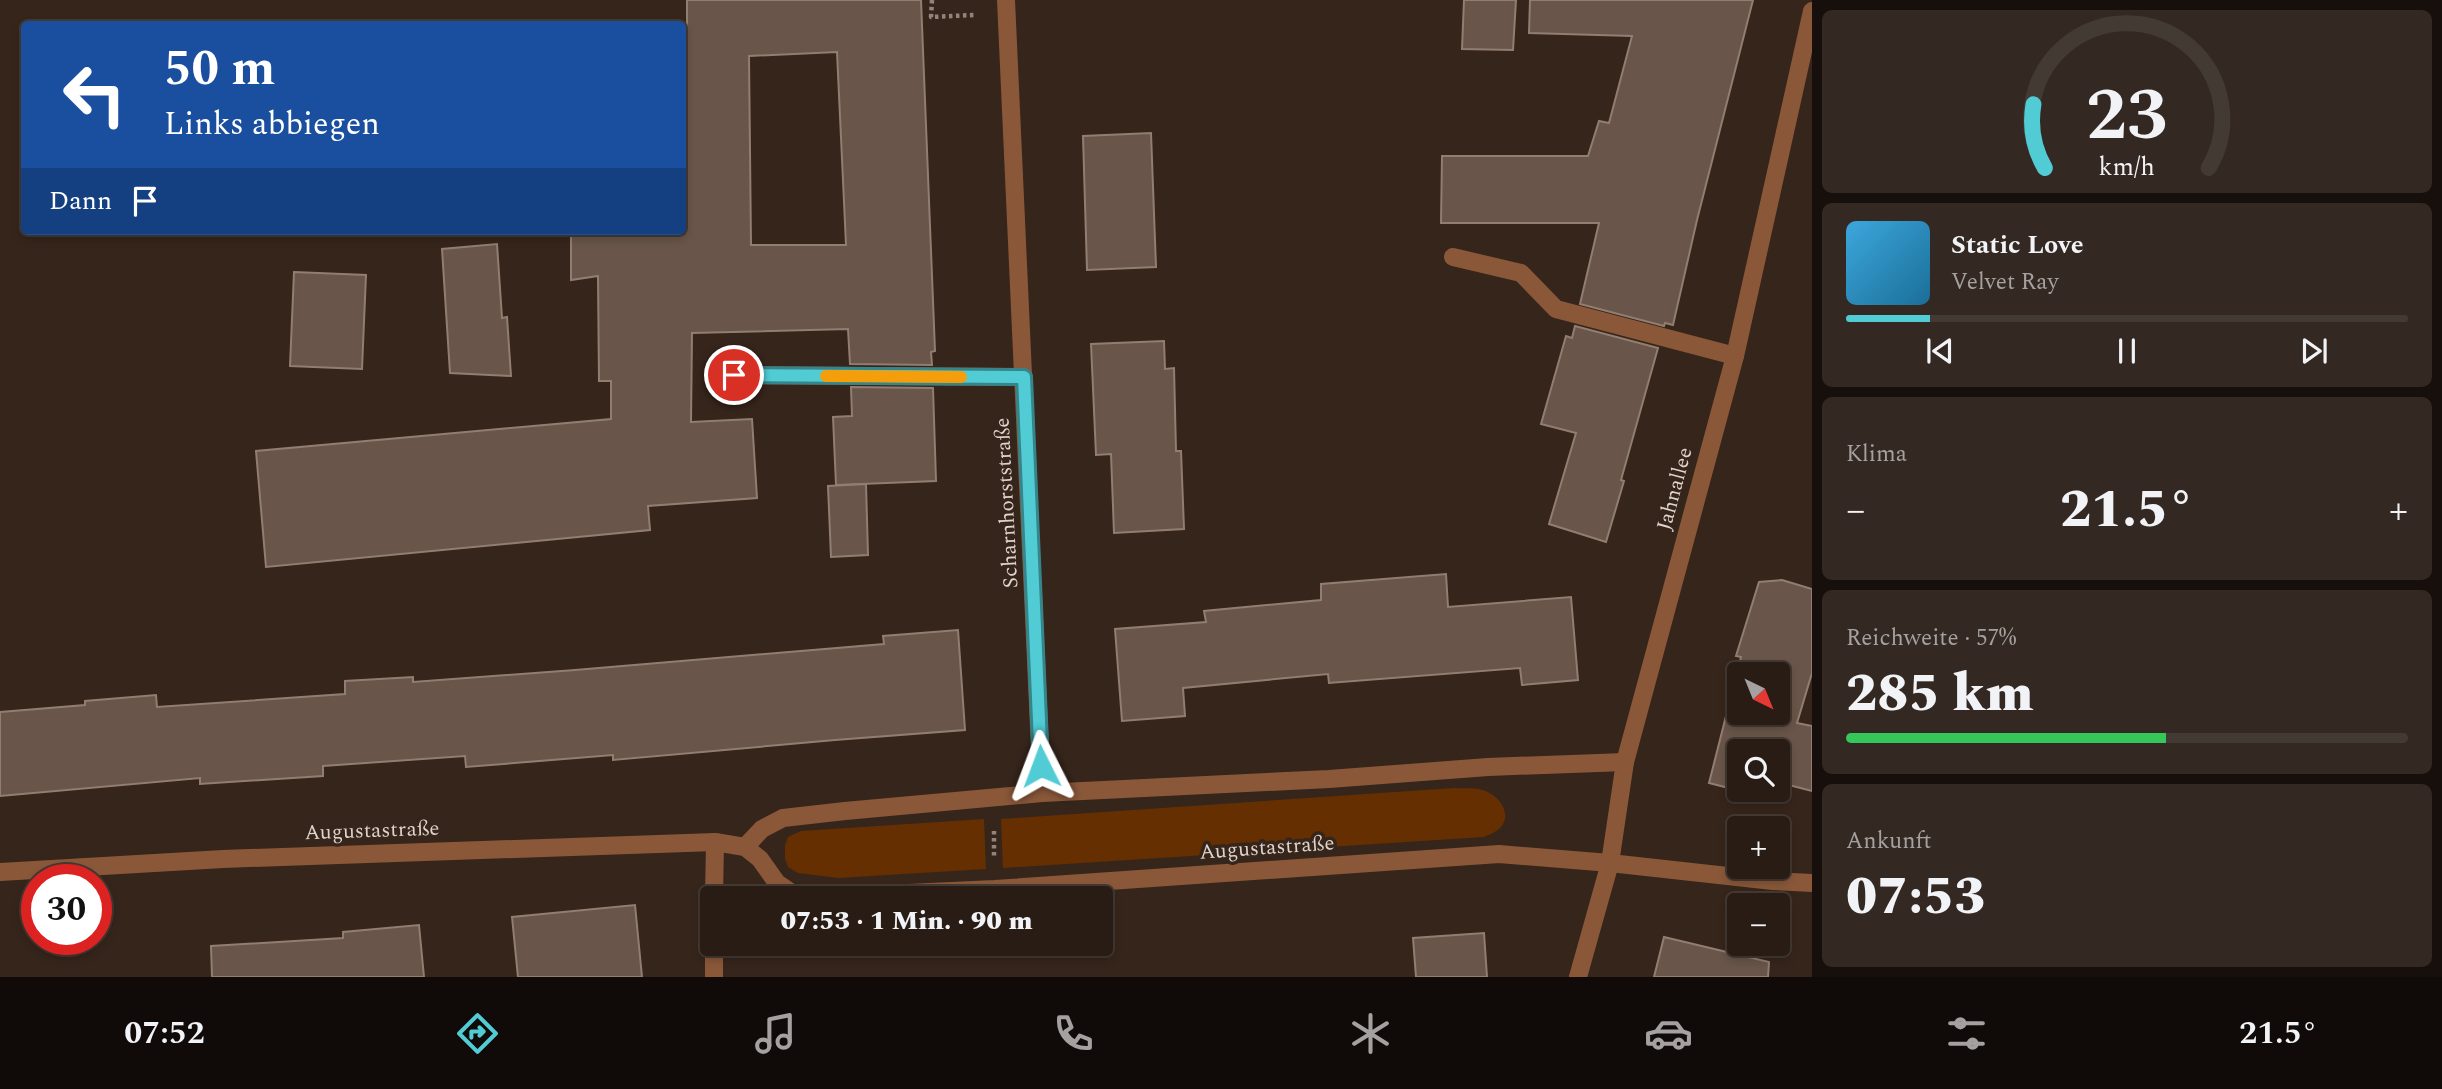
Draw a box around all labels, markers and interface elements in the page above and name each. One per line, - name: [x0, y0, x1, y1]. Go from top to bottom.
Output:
- text: 50 m: [164, 32, 275, 107]
- icon: left: [49, 49, 140, 140]
- text: 23: [2086, 61, 2168, 172]
- text: Links abbiegen: [164, 100, 380, 149]
- text: km/h: [2099, 149, 2155, 187]
- text: Dann: [49, 181, 112, 221]
- icon: arrive: [126, 182, 164, 220]
- text: Static Love: [1951, 225, 2084, 265]
- text: Velvet Ray: [1951, 265, 2058, 300]
- icon: previous: [1921, 332, 1959, 370]
- icon: pause: [2108, 332, 2146, 370]
- icon: next: [2295, 332, 2333, 370]
- pin: [704, 345, 764, 405]
- icon: arrive: [715, 356, 753, 394]
- street label: Scharnhorststraße: [987, 417, 1027, 589]
- text: Klima: [1846, 437, 1907, 472]
- street label: Jahnallee: [1649, 444, 1701, 534]
- text: 21.5°: [2060, 471, 2194, 550]
- text: −: [1846, 482, 1865, 540]
- text: +: [2389, 482, 2408, 540]
- text: Reichweite · 57%: [1846, 621, 2016, 656]
- text: 285 km: [1846, 655, 2034, 734]
- north arrow: [1727, 662, 1790, 724]
- map controls: [1727, 662, 1790, 956]
- position arrow: [1004, 729, 1078, 803]
- button: search: [1727, 739, 1790, 802]
- street label: Augustastraße: [304, 813, 440, 849]
- button: +: [1727, 816, 1790, 879]
- text: Ankunft: [1846, 824, 1931, 859]
- street label: Augustastraße: [1199, 827, 1335, 869]
- text: 07:53: [1846, 858, 1985, 937]
- speed limit sign: 30: [21, 864, 112, 955]
- button: −: [1727, 893, 1790, 956]
- text: 07:53 · 1 Min. · 90 m: [780, 901, 1033, 941]
- text: 07:52: [124, 1009, 205, 1058]
- icon: directions: [453, 1009, 502, 1058]
- icon: music: [751, 1009, 800, 1058]
- icon: phone: [1049, 1009, 1098, 1058]
- icon: climate: [1346, 1009, 1395, 1058]
- icon: car: [1644, 1009, 1693, 1058]
- icon: filters: [1942, 1009, 1991, 1058]
- text: 21.5°: [2239, 1009, 2318, 1058]

